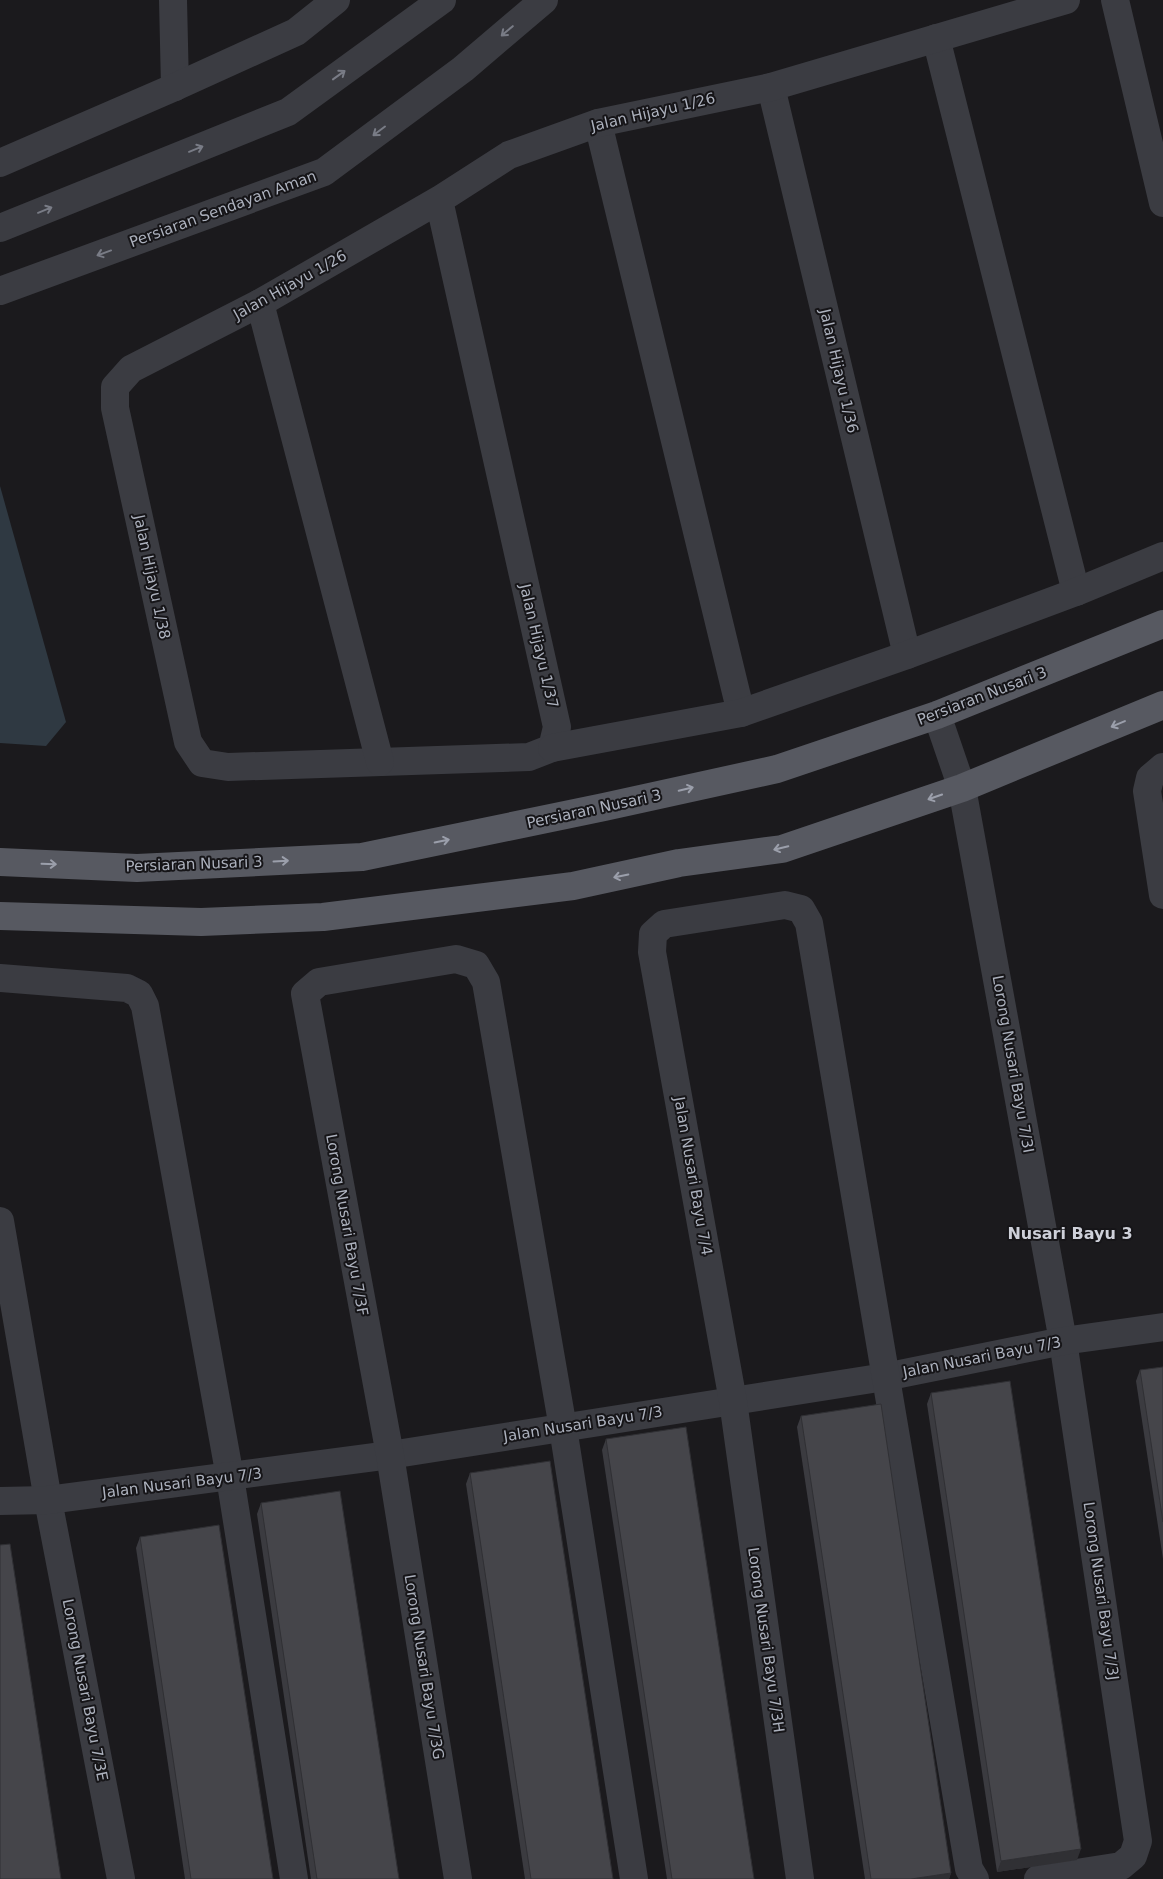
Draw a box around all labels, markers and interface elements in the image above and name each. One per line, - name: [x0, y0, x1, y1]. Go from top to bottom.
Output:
- one-way arrow: [501, 26, 514, 37]
- one-way arrow: [332, 69, 345, 80]
- street label: Jalan Hijayu 1/26: [588, 89, 717, 135]
- one-way arrow: [372, 126, 386, 136]
- one-way arrow: [188, 144, 203, 153]
- street label: Persiaran Sendayan Aman: [127, 167, 319, 251]
- one-way arrow: [37, 205, 52, 214]
- street label: Jalan Hijayu 1/26: [229, 246, 350, 324]
- one-way arrow: [97, 249, 113, 258]
- street label: Jalan Hijayu 1/36: [816, 306, 862, 435]
- street label: Jalan Hijayu 1/38: [130, 512, 174, 641]
- street label: Jalan Hijayu 1/37: [516, 581, 562, 710]
- street label: Persiaran Nusari 3: [915, 663, 1049, 729]
- one-way arrow: [1111, 719, 1126, 729]
- one-way arrow: [678, 784, 694, 793]
- street label: Persiaran Nusari 3: [525, 786, 663, 832]
- one-way arrow: [927, 793, 943, 802]
- one-way arrow: [433, 835, 449, 845]
- one-way arrow: [773, 844, 789, 853]
- street label: Persiaran Nusari 3: [125, 853, 263, 875]
- one-way arrow: [273, 856, 289, 865]
- one-way arrow: [40, 859, 56, 869]
- one-way arrow: [613, 872, 629, 881]
- street label: Lorong Nusari Bayu 7/3I: [988, 974, 1038, 1154]
- street label: Jalan Nusari Bayu 7/4: [670, 1094, 716, 1257]
- street label: Lorong Nusari Bayu 7/3F: [322, 1133, 372, 1317]
- district label: Nusari Bayu 3: [1007, 1224, 1133, 1243]
- street label: Jalan Nusari Bayu 7/3: [900, 1333, 1063, 1381]
- street label: Jalan Nusari Bayu 7/3: [501, 1403, 664, 1446]
- street label: Jalan Nusari Bayu 7/3: [100, 1464, 263, 1502]
- street label: Lorong Nusari Bayu 7/3J: [1080, 1501, 1122, 1681]
- street label: Lorong Nusari Bayu 7/3H: [744, 1546, 788, 1734]
- street label: Lorong Nusari Bayu 7/3G: [400, 1573, 448, 1761]
- street label: Lorong Nusari Bayu 7/3E: [58, 1597, 112, 1783]

